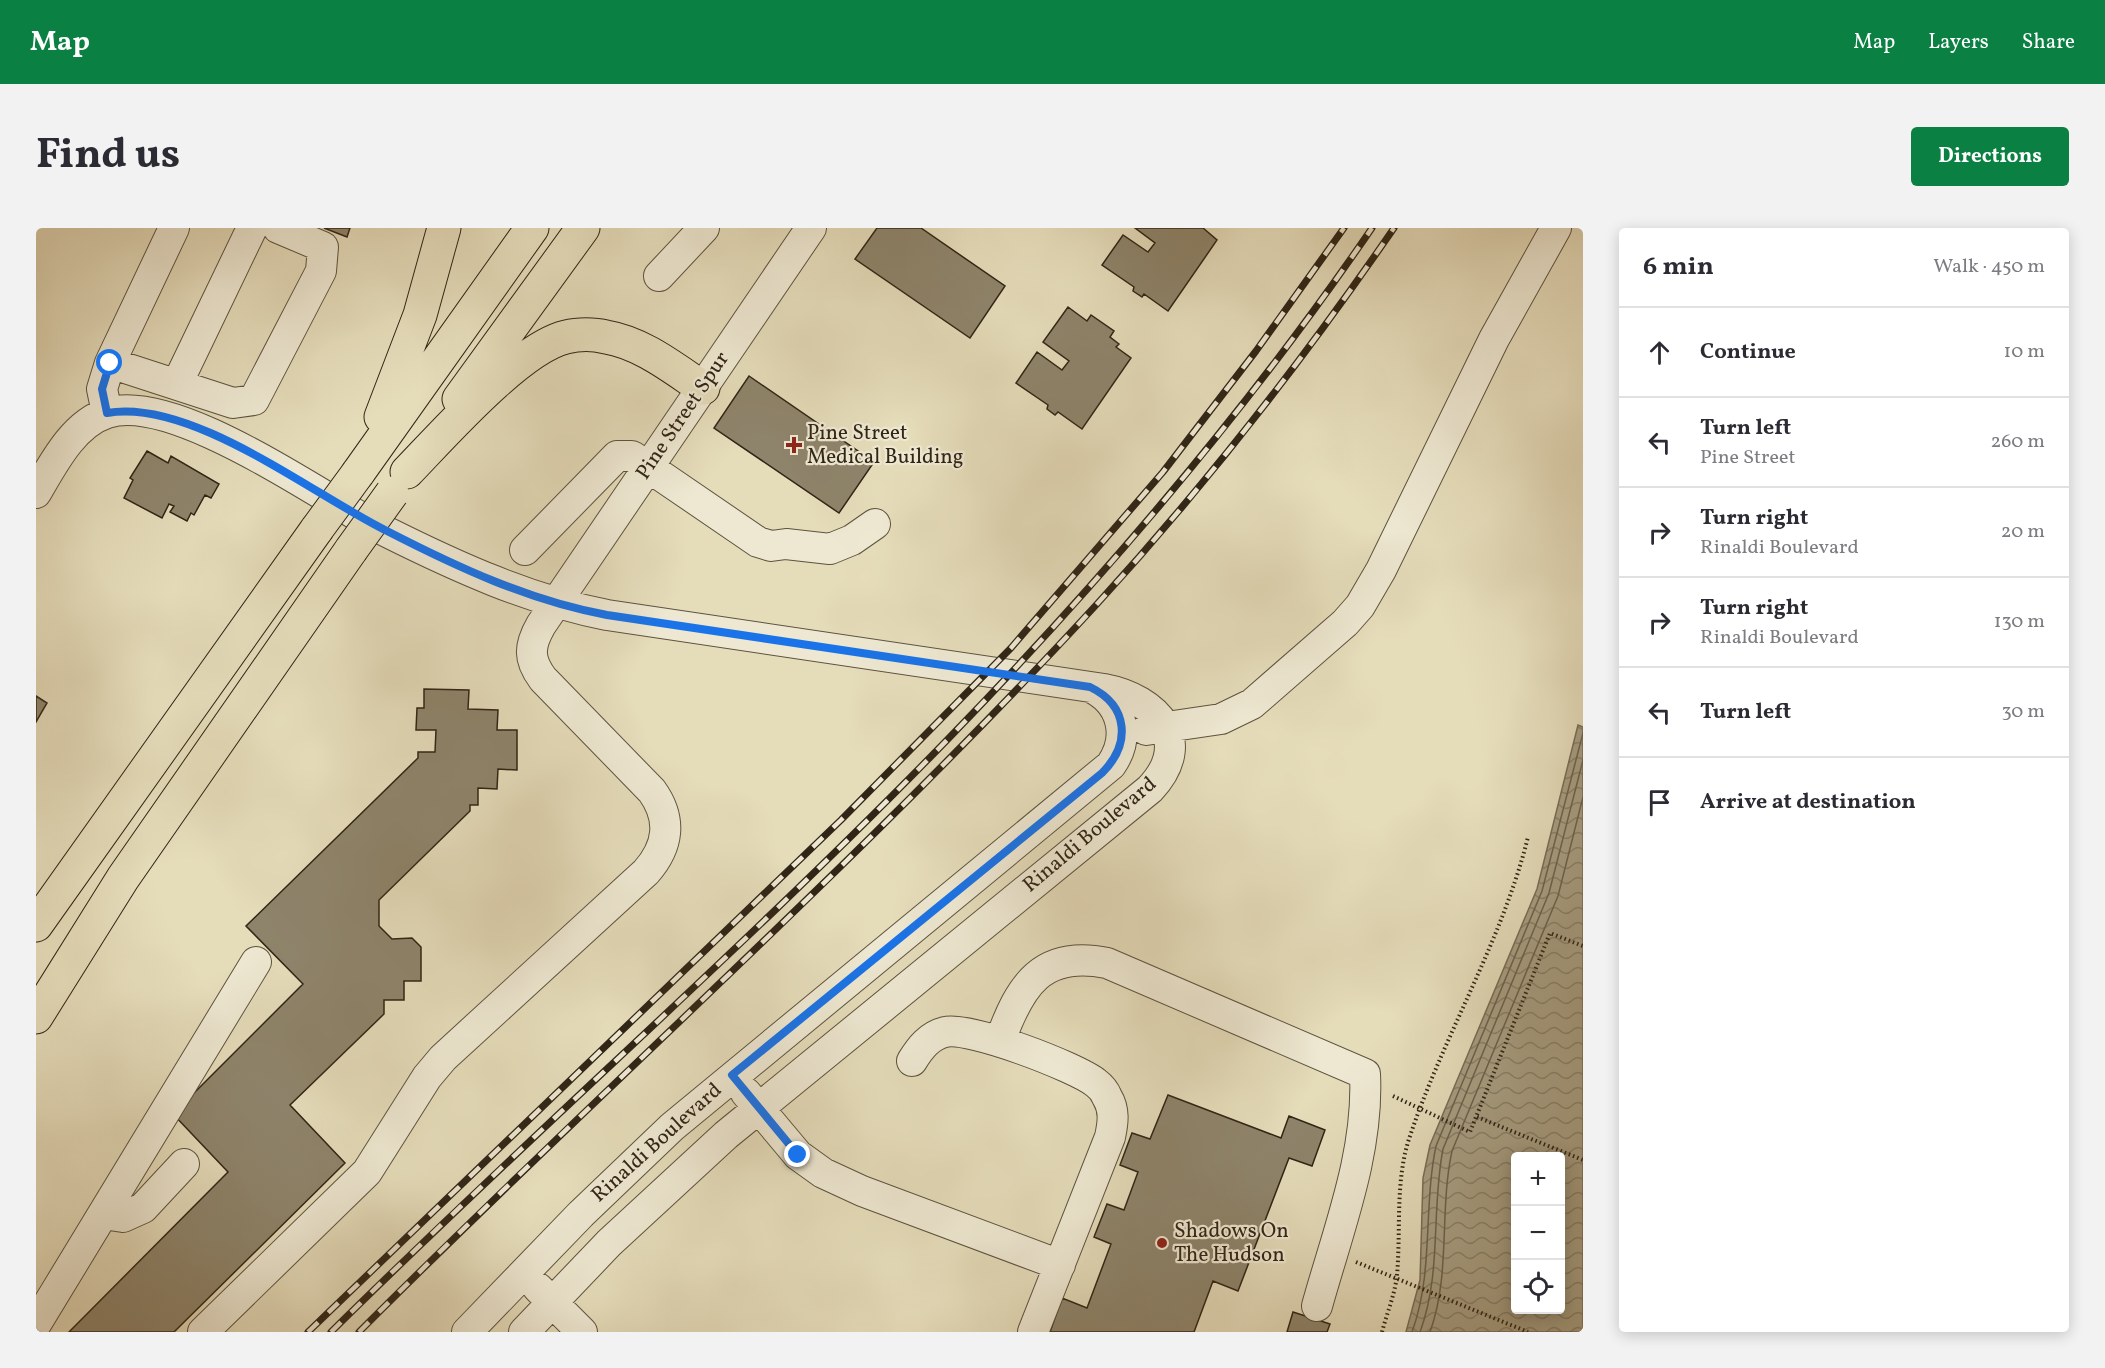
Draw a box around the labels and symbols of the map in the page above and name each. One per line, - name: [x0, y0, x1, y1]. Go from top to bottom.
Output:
- street label: Pine Street Spur: [629, 346, 737, 486]
- route start: [96, 349, 122, 375]
- place label: Pine Street Medical Building: [807, 419, 964, 472]
- marker: Pine Street Medical Building: [785, 436, 803, 454]
- street label: Rinaldi Boulevard: [1017, 770, 1163, 900]
- street label: Rinaldi Boulevard: [585, 1076, 729, 1210]
- route end: [784, 1141, 810, 1167]
- place label: Shadows On The Hudson: [1174, 1217, 1289, 1270]
- marker: Shadows On The Hudson: [1155, 1236, 1169, 1250]

